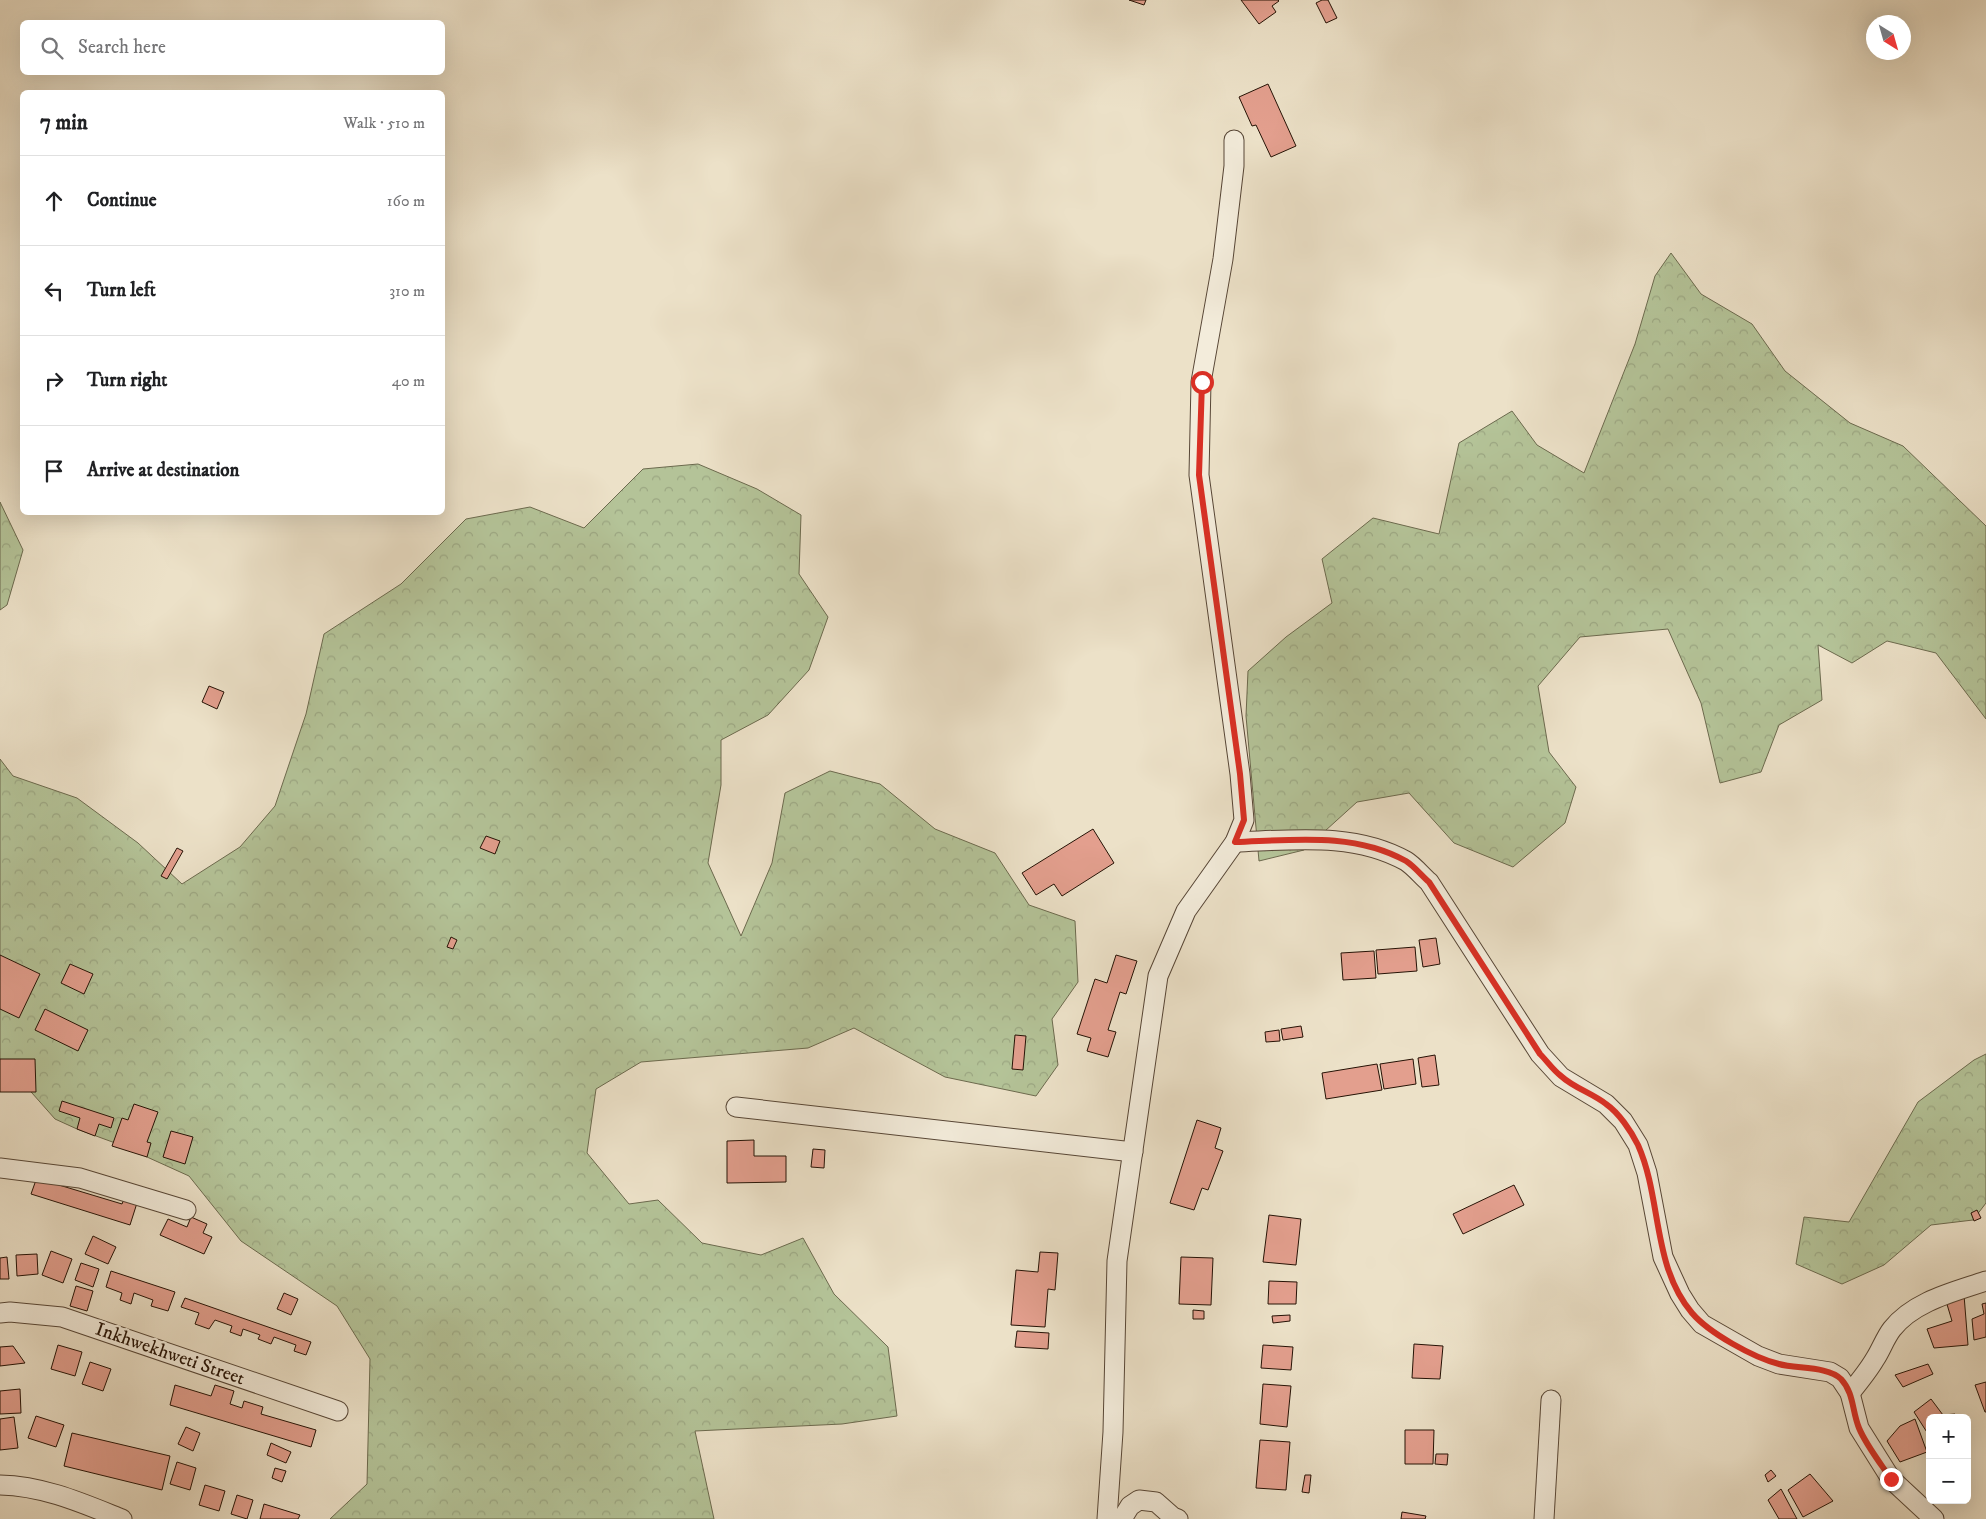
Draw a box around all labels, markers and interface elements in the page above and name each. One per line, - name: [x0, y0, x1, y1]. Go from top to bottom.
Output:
- north arrow: [1866, 15, 1911, 60]
- search box: [20, 20, 445, 75]
- icon: search: [38, 34, 66, 62]
- text: Search here: [78, 36, 166, 59]
- text: 7 min: [40, 110, 88, 136]
- text: Walk · 510 m: [343, 113, 425, 133]
- icon: ahead: [40, 187, 68, 215]
- text: Continue: [87, 189, 157, 212]
- text: 160 m: [387, 191, 425, 211]
- icon: left: [40, 277, 68, 305]
- text: Turn left: [87, 279, 156, 302]
- text: 310 m: [389, 281, 425, 301]
- icon: right: [40, 367, 68, 395]
- text: Turn right: [87, 369, 167, 392]
- text: 40 m: [392, 371, 425, 391]
- route start: [1191, 371, 1214, 394]
- icon: arrive: [40, 457, 68, 485]
- text: Arrive at destination: [87, 459, 239, 482]
- street label: Inkhwekhweti Street: [92, 1318, 248, 1390]
- map controls: [1926, 1414, 1971, 1504]
- button: +: [1926, 1414, 1971, 1459]
- button: −: [1926, 1459, 1971, 1504]
- route end: [1880, 1468, 1903, 1491]

